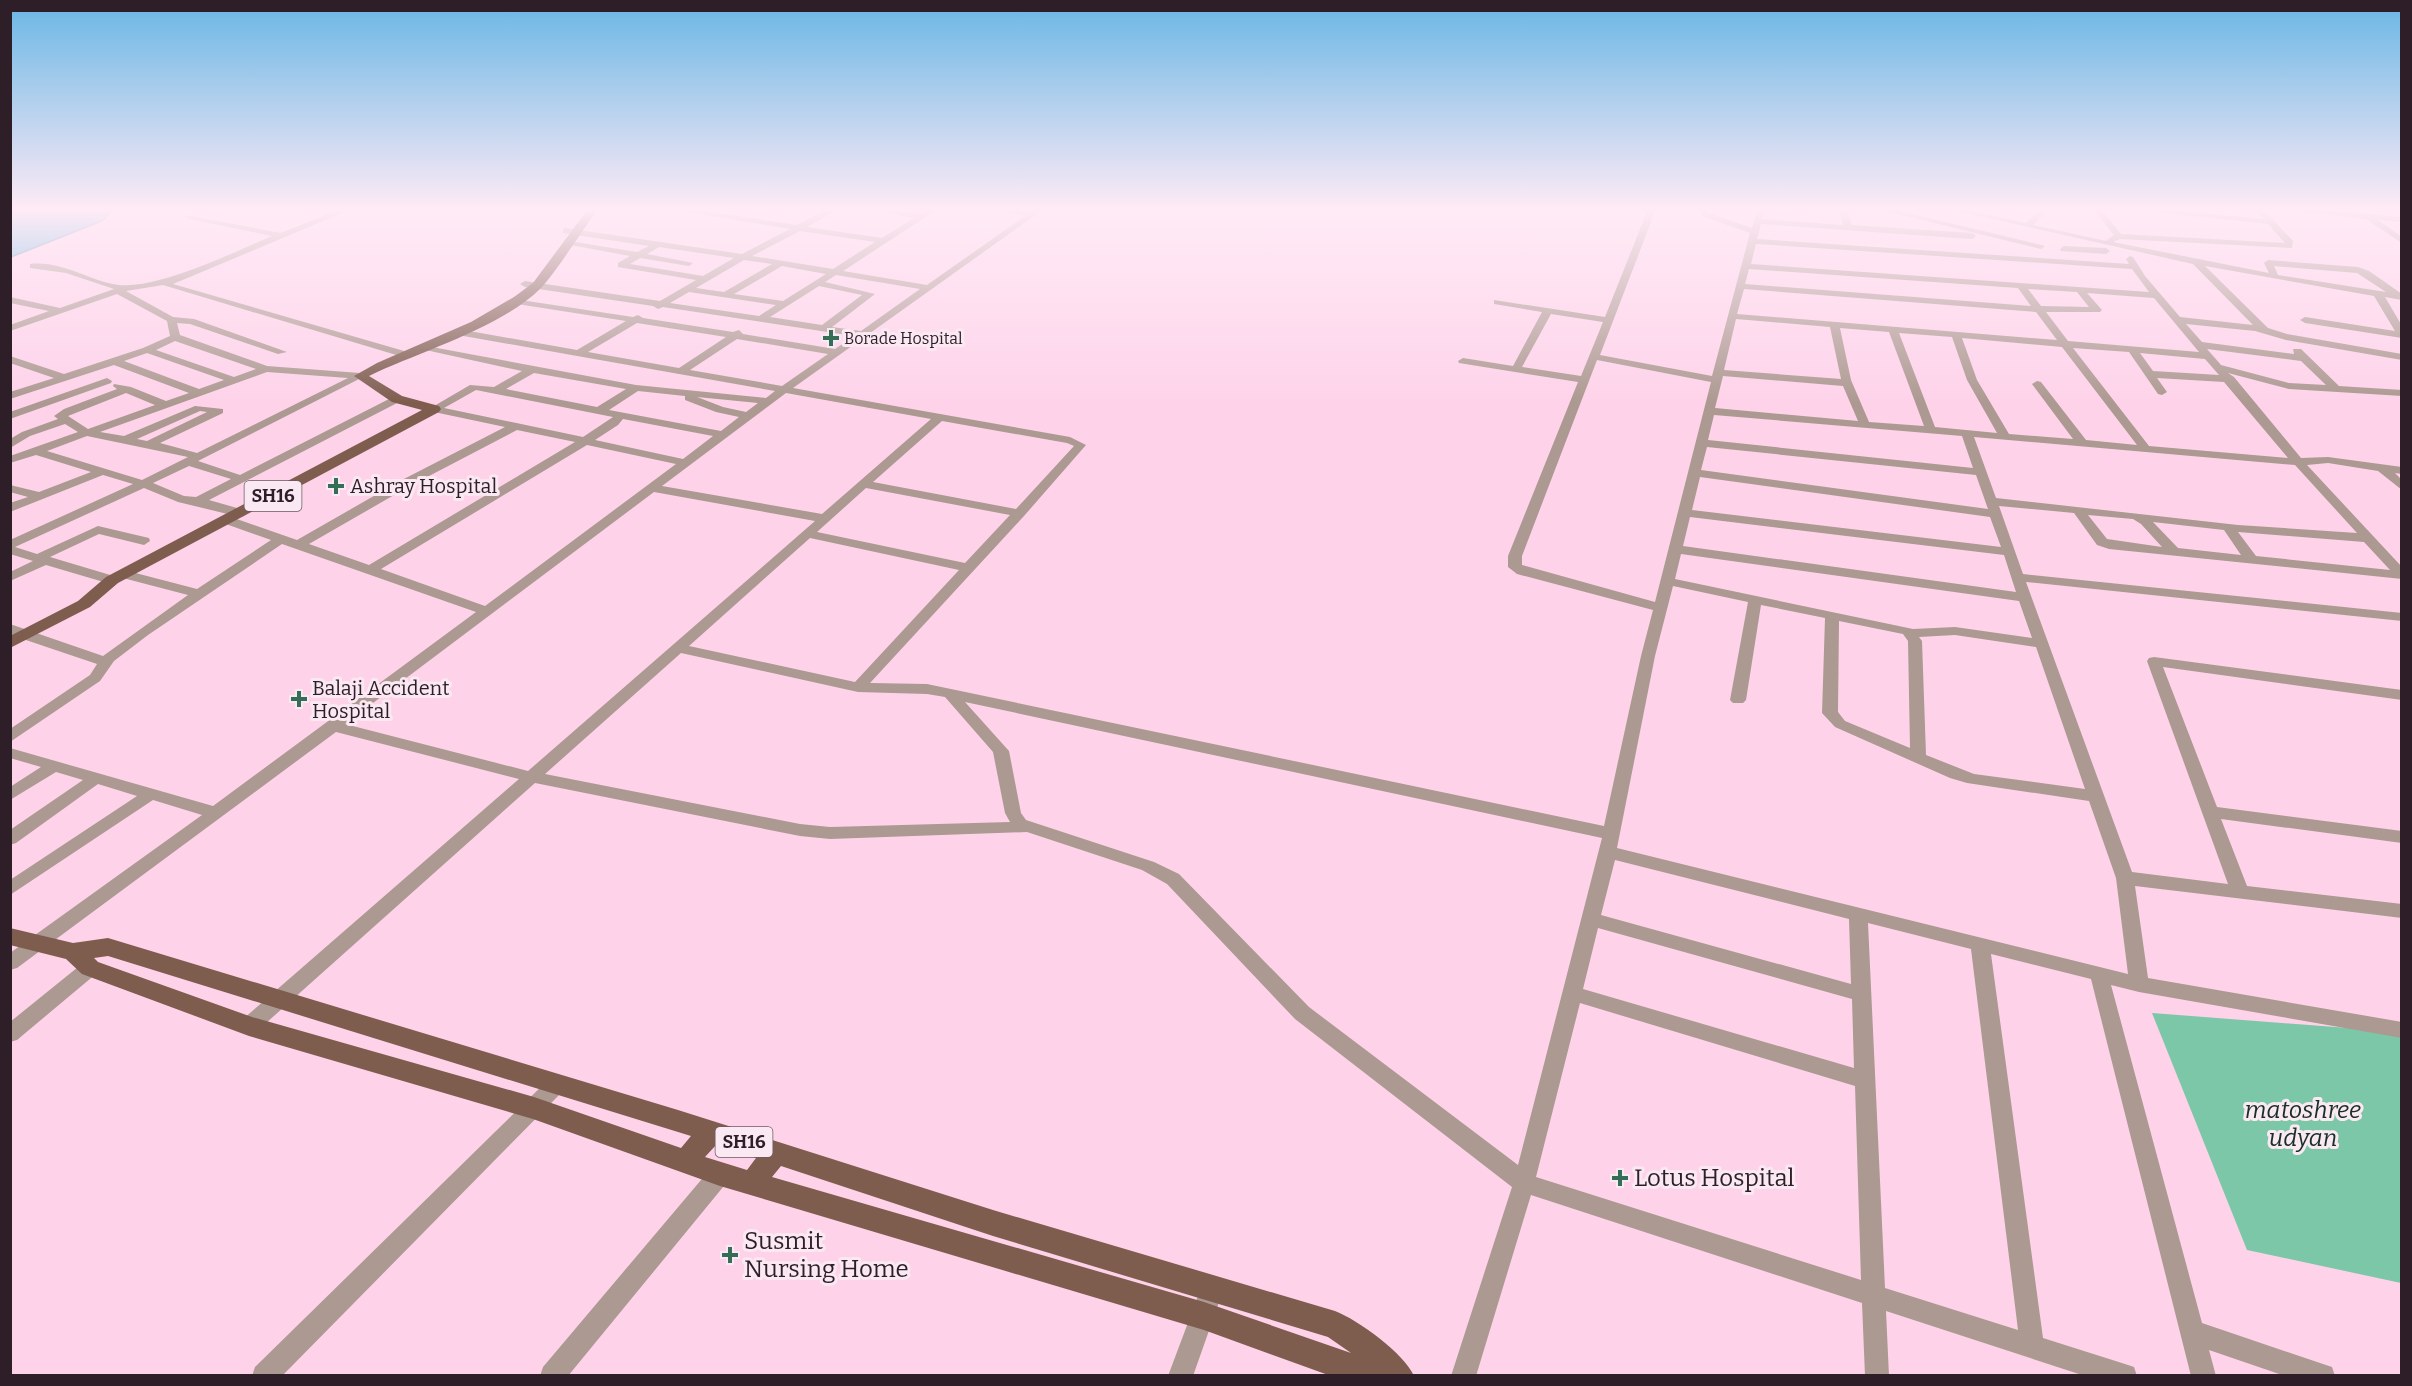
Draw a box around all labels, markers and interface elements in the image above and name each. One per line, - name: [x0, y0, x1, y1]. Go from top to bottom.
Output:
- marker: Borade Hospital: [822, 329, 840, 347]
- place label: Borade Hospital: [844, 329, 963, 348]
- place label: Ashray Hospital: [350, 474, 497, 498]
- marker: Ashray Hospital: [327, 477, 345, 495]
- road number: SH16: [244, 481, 302, 511]
- place label: Balaji Accident Hospital: [312, 676, 450, 723]
- marker: Balaji Accident Hospital: [290, 690, 308, 708]
- park label: matoshree udyan: [2245, 1096, 2361, 1152]
- road number: SH16: [716, 1127, 772, 1157]
- place label: Lotus Hospital: [1634, 1164, 1795, 1192]
- marker: Lotus Hospital: [1611, 1169, 1629, 1187]
- place label: Susmit Nursing Home: [744, 1227, 909, 1283]
- marker: Susmit Nursing Home: [721, 1246, 739, 1264]

